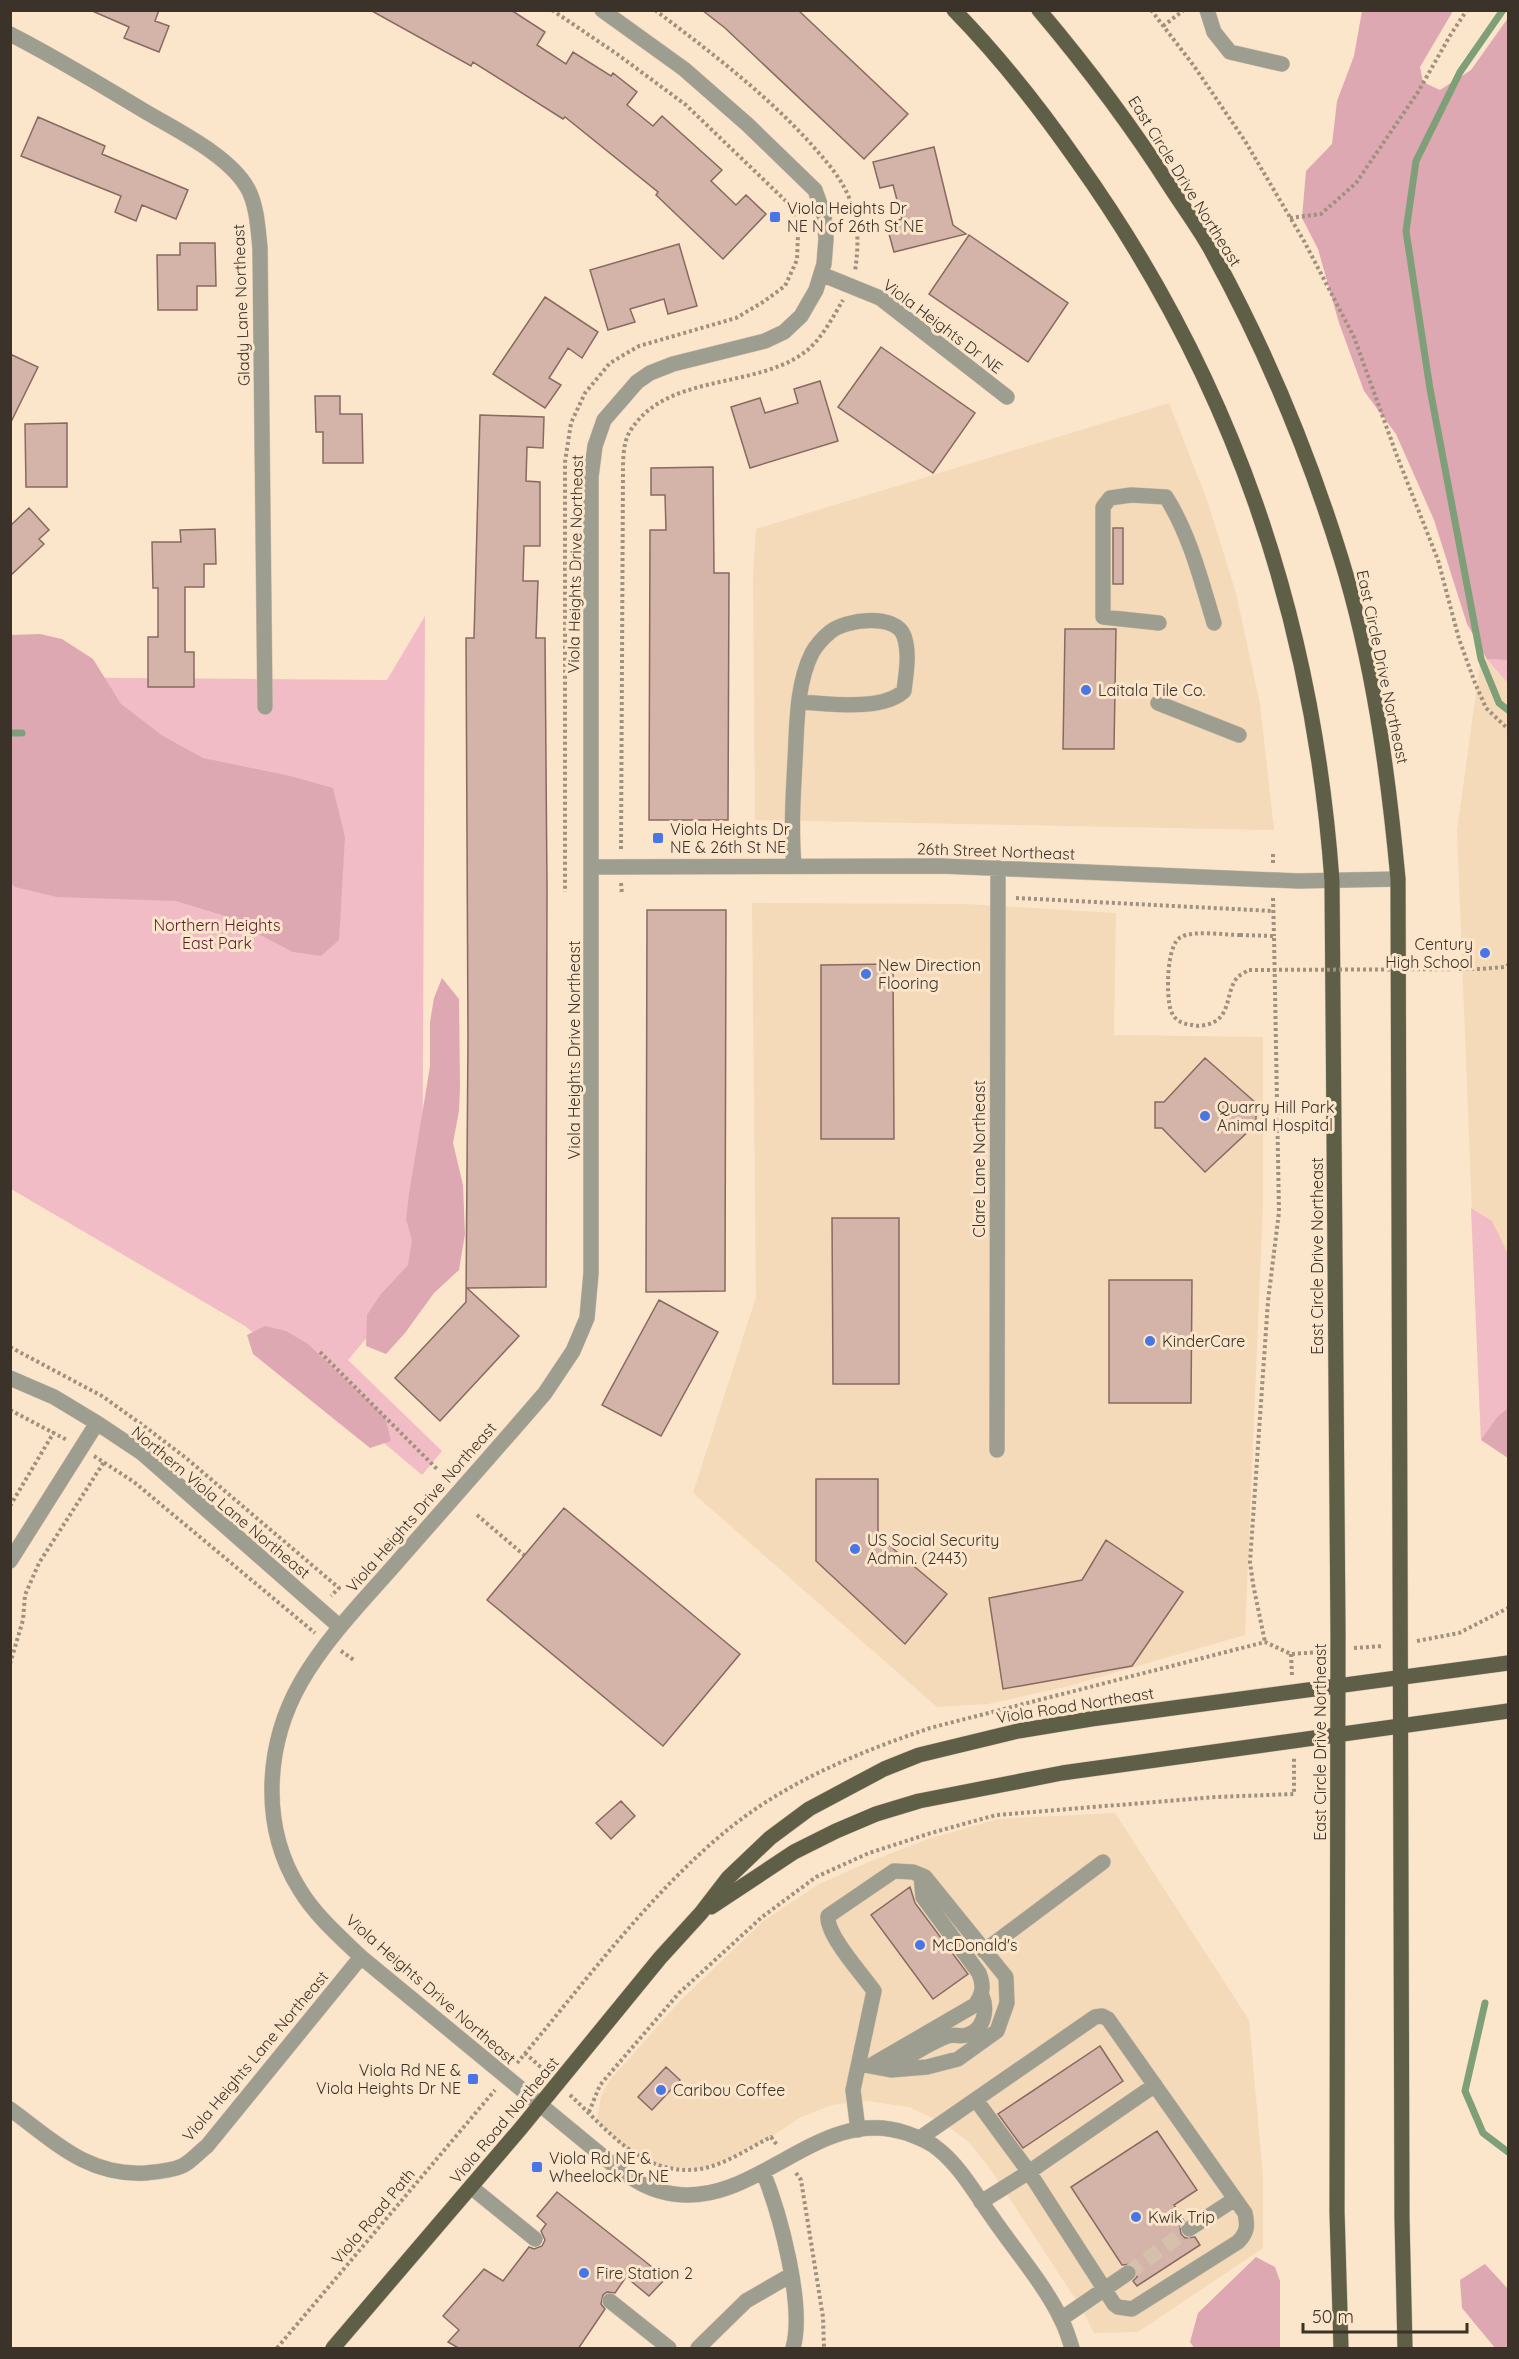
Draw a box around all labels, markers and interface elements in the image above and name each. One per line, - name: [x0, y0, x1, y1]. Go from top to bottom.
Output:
- street label: East Circle Drive Northeast: [1124, 92, 1246, 270]
- place label: Viola Heights Dr NE N of 26th St NE: [787, 198, 924, 236]
- marker: Viola Heights Dr NE N of 26th St NE: [768, 210, 782, 224]
- street label: Glady Lane Northeast: [228, 224, 254, 386]
- street label: Viola Heights Dr NE: [879, 274, 1007, 378]
- street label: Viola Heights Drive Northeast: [563, 454, 587, 674]
- street label: East Circle Drive Northeast: [1353, 568, 1413, 766]
- place label: Laitala Tile Co.: [1098, 680, 1206, 700]
- marker: Laitala Tile Co.: [1079, 683, 1093, 697]
- place label: Viola Heights Dr NE & 26th St NE: [670, 819, 790, 857]
- marker: Viola Heights Dr NE & 26th St NE: [651, 831, 665, 845]
- street label: 26th Street Northeast: [917, 838, 1075, 864]
- park label: Northern Heights East Park: [153, 915, 281, 953]
- place label: Century High School: [1385, 934, 1473, 972]
- street label: Viola Heights Drive Northeast: [564, 941, 584, 1159]
- marker: Century High School: [1478, 946, 1492, 960]
- place label: New Direction Flooring: [878, 955, 981, 993]
- marker: New Direction Flooring: [859, 967, 873, 981]
- street label: Clare Lane Northeast: [969, 1080, 989, 1238]
- place label: Quarry Hill Park Animal Hospital: [1217, 1097, 1335, 1135]
- marker: Quarry Hill Park Animal Hospital: [1198, 1109, 1212, 1123]
- street label: East Circle Drive Northeast: [1307, 1157, 1327, 1355]
- place label: KinderCare: [1162, 1331, 1245, 1351]
- marker: KinderCare: [1143, 1334, 1157, 1348]
- street label: Viola Heights Drive Northeast: [342, 1418, 500, 1596]
- street label: Northern Viola Lane Northeast: [128, 1421, 314, 1583]
- place label: US Social Security Admin. (2443): [867, 1530, 999, 1568]
- marker: US Social Security Admin. (2443): [848, 1542, 862, 1556]
- street label: East Circle Drive Northeast: [1310, 1643, 1330, 1841]
- street label: Viola Road Northeast: [995, 1683, 1155, 1727]
- street label: Viola Heights Drive Northeast: [342, 1910, 520, 2068]
- place label: McDonald's: [932, 1935, 1018, 1955]
- marker: McDonald's: [913, 1938, 927, 1952]
- street label: Viola Heights Lane Northeast: [178, 1967, 332, 2145]
- street label: Viola Road Northeast: [445, 2053, 563, 2187]
- place label: Viola Rd NE & Viola Heights Dr NE: [316, 2060, 461, 2098]
- marker: Viola Rd NE & Viola Heights Dr NE: [466, 2072, 480, 2086]
- place label: Caribou Coffee: [673, 2080, 785, 2100]
- marker: Caribou Coffee: [654, 2083, 668, 2097]
- place label: Viola Rd NE & Wheelock Dr NE: [549, 2148, 669, 2186]
- marker: Viola Rd NE & Wheelock Dr NE: [530, 2160, 544, 2174]
- street label: Viola Road Path: [327, 2164, 419, 2268]
- place label: Kwik Trip: [1148, 2207, 1215, 2227]
- marker: Kwik Trip: [1129, 2210, 1143, 2224]
- place label: Fire Station 2: [596, 2263, 693, 2283]
- marker: Fire Station 2: [577, 2266, 591, 2280]
- scale bar: [1303, 2296, 1466, 2334]
- text: 50 m: [1312, 2305, 1354, 2328]

